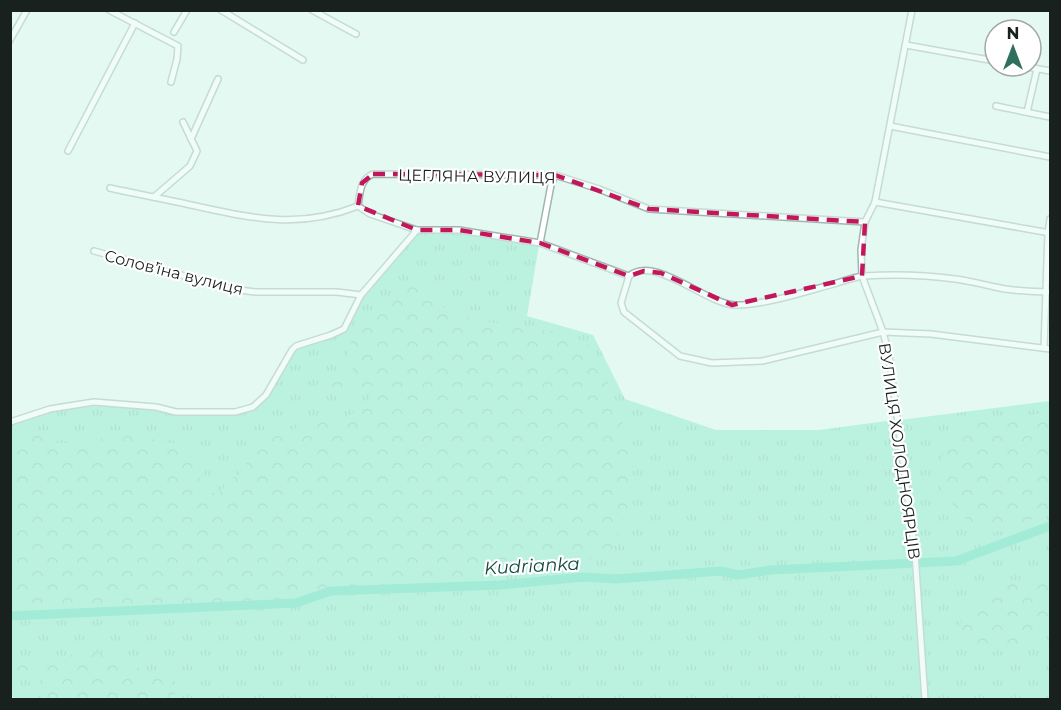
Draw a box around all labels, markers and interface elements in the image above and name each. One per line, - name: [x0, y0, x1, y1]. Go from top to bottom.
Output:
- north arrow: [983, 18, 1043, 78]
- text: N: [1007, 24, 1019, 43]
- street label: ЦЕГЛЯНА ВУЛИЦЯ: [398, 166, 556, 187]
- street label: Соловʼїна вулиця: [102, 246, 245, 299]
- street label: ВУЛИЦЯ ХОЛОДНОЯРЦІВ: [875, 342, 924, 561]
- water label: Kudrianka: [484, 553, 580, 579]

